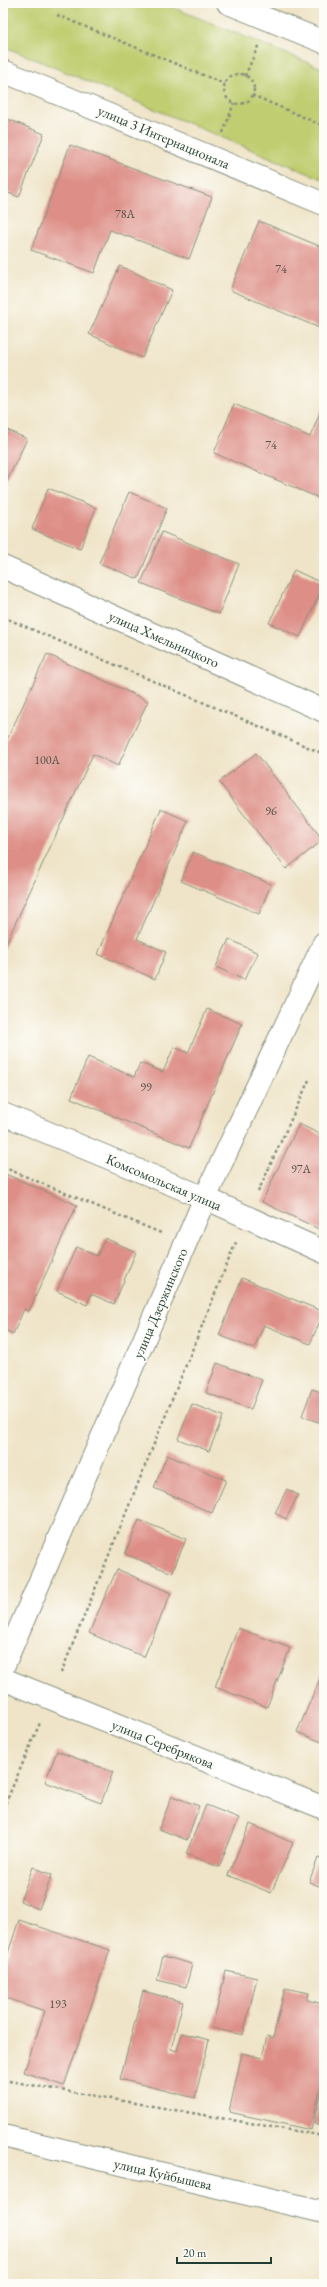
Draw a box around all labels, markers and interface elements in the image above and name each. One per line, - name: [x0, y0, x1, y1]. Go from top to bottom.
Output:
- street label: улица 3 Интернационала: [95, 101, 233, 173]
- house number: 78А: [115, 206, 136, 222]
- house number: 74: [275, 261, 287, 277]
- house number: 74: [265, 437, 277, 453]
- street label: улица Хмельницкого: [106, 607, 222, 671]
- house number: 100А: [34, 752, 60, 768]
- house number: 96: [265, 803, 277, 819]
- house number: 99: [140, 1079, 152, 1095]
- street label: Комсомольская улица: [104, 1150, 225, 1215]
- house number: 97А: [291, 1161, 312, 1177]
- street label: улица Дзержинского: [129, 1245, 191, 1361]
- street label: улица Серебрякова: [109, 1715, 217, 1773]
- house number: 193: [49, 1996, 67, 2012]
- street label: улица Куйбышева: [112, 2154, 214, 2194]
- scale bar: [177, 2239, 271, 2265]
- text: 20 m: [183, 2245, 207, 2261]

